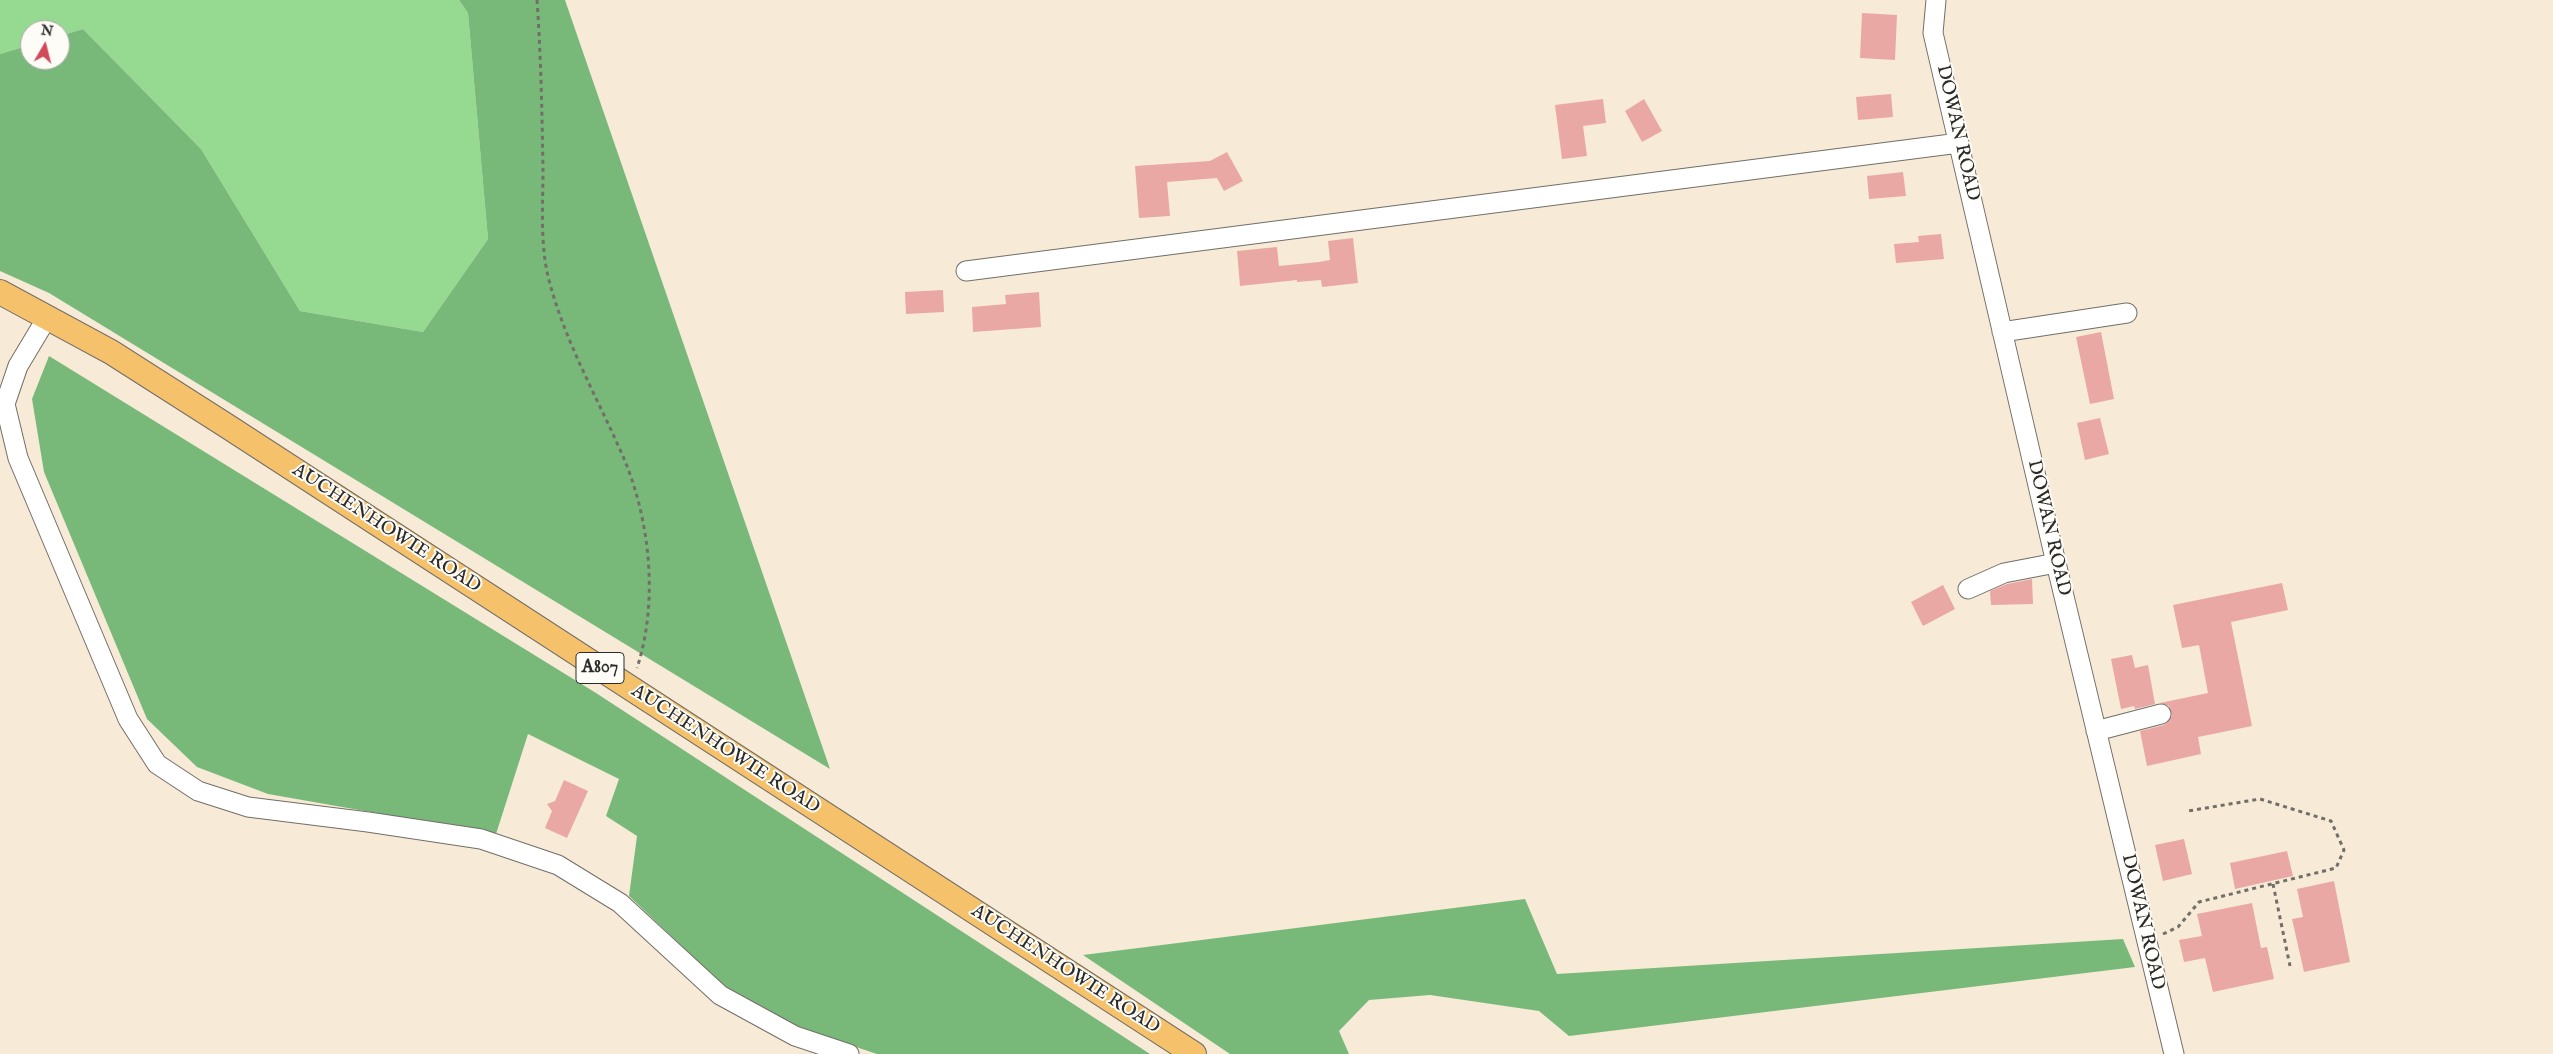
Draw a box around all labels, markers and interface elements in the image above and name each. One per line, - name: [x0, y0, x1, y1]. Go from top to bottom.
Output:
- north arrow: [20, 20, 70, 70]
- text: N: [40, 21, 54, 41]
- street label: DOWAN ROAD: [1930, 63, 1984, 203]
- street label: DOWAN ROAD: [2021, 458, 2075, 598]
- street label: AUCHENHOWIE ROAD: [287, 459, 485, 599]
- road number: A807: [576, 652, 624, 684]
- street label: AUCHENHOWIE ROAD: [626, 680, 824, 820]
- street label: DOWAN ROAD: [2115, 852, 2169, 992]
- street label: AUCHENHOWIE ROAD: [966, 900, 1164, 1040]

